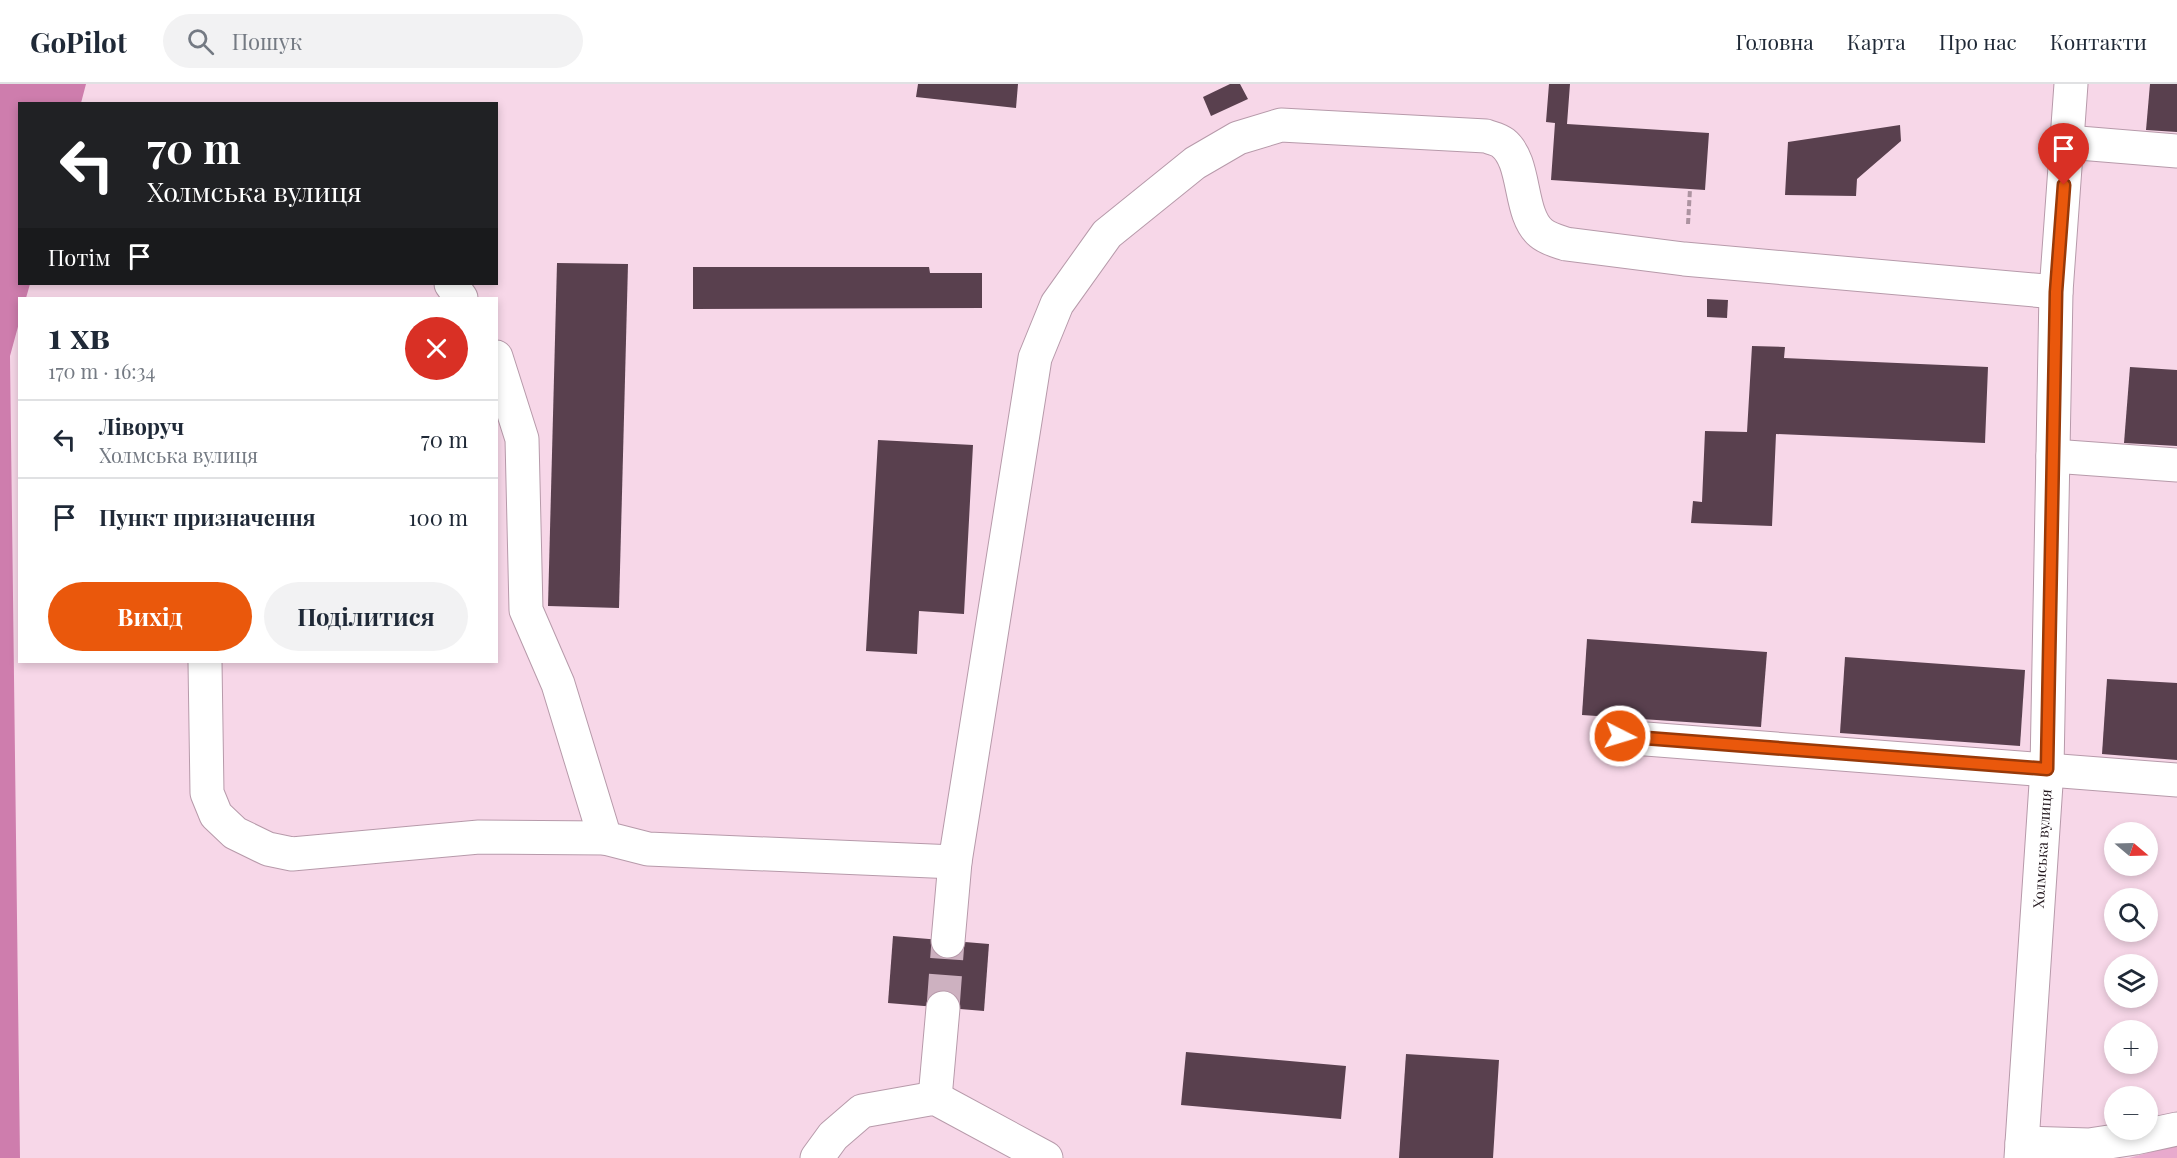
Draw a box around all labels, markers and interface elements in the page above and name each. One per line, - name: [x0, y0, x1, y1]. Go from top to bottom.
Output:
- search box: [163, 14, 583, 68]
- text: GoPilot: [30, 23, 127, 60]
- icon: search: [184, 25, 217, 58]
- text: Пошук: [232, 26, 302, 56]
- text: Головна: [1735, 27, 1814, 55]
- text: Карта: [1847, 27, 1906, 55]
- text: Про нас: [1939, 27, 2017, 55]
- text: Контакти: [2050, 27, 2147, 55]
- text: 70 m: [147, 119, 241, 175]
- pin: [2038, 123, 2089, 185]
- icon: left: [48, 126, 126, 204]
- icon: arrive: [2047, 132, 2080, 165]
- text: Холмська вулиця: [147, 173, 362, 209]
- icon: arrive: [123, 240, 156, 273]
- text: Потім: [48, 242, 111, 272]
- text: 1 хв: [48, 310, 110, 358]
- button: close: [405, 317, 468, 380]
- text: 170 m · 16:34: [48, 357, 155, 384]
- text: Ліворуч: [99, 411, 184, 441]
- icon: left: [48, 423, 81, 456]
- text: 70 m: [421, 424, 468, 454]
- text: Холмська вулиця: [99, 441, 258, 468]
- icon: arrive: [48, 501, 81, 534]
- text: Пункт призначення: [99, 502, 316, 532]
- text: 100 m: [408, 502, 468, 532]
- button: Вихід: [48, 582, 252, 651]
- button: Поділитися: [264, 582, 468, 651]
- position arrow: [1588, 704, 1652, 768]
- street label: Холмська вулиця: [2028, 788, 2056, 909]
- north arrow: [2104, 822, 2158, 876]
- map controls: [2104, 822, 2158, 1140]
- button: search: [2104, 888, 2158, 942]
- button: layers: [2104, 954, 2158, 1008]
- button: +: [2104, 1020, 2158, 1074]
- button: −: [2104, 1086, 2158, 1140]

